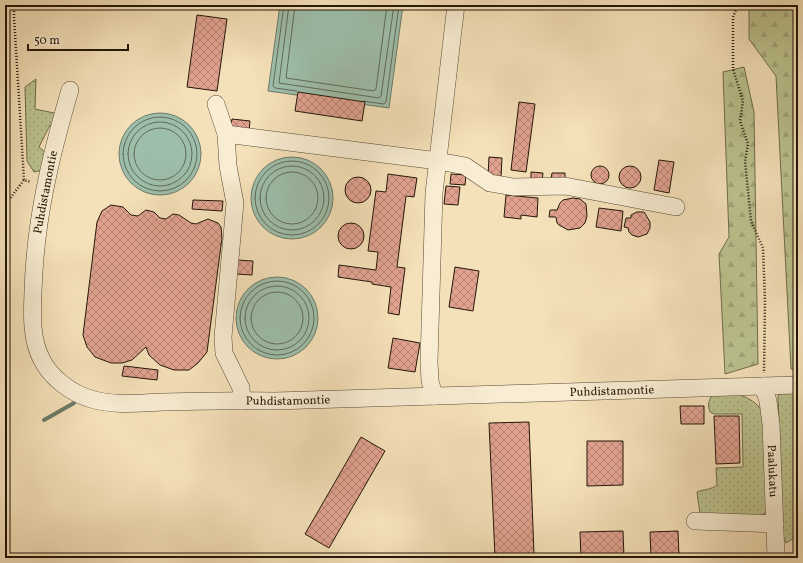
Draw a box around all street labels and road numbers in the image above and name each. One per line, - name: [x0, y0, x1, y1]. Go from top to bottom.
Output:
- street label: Puhdistamontie: [30, 149, 62, 235]
- street label: Puhdistamontie: [569, 382, 655, 401]
- street label: Puhdistamontie: [246, 392, 331, 410]
- street label: Paalukatu: [763, 444, 781, 498]

